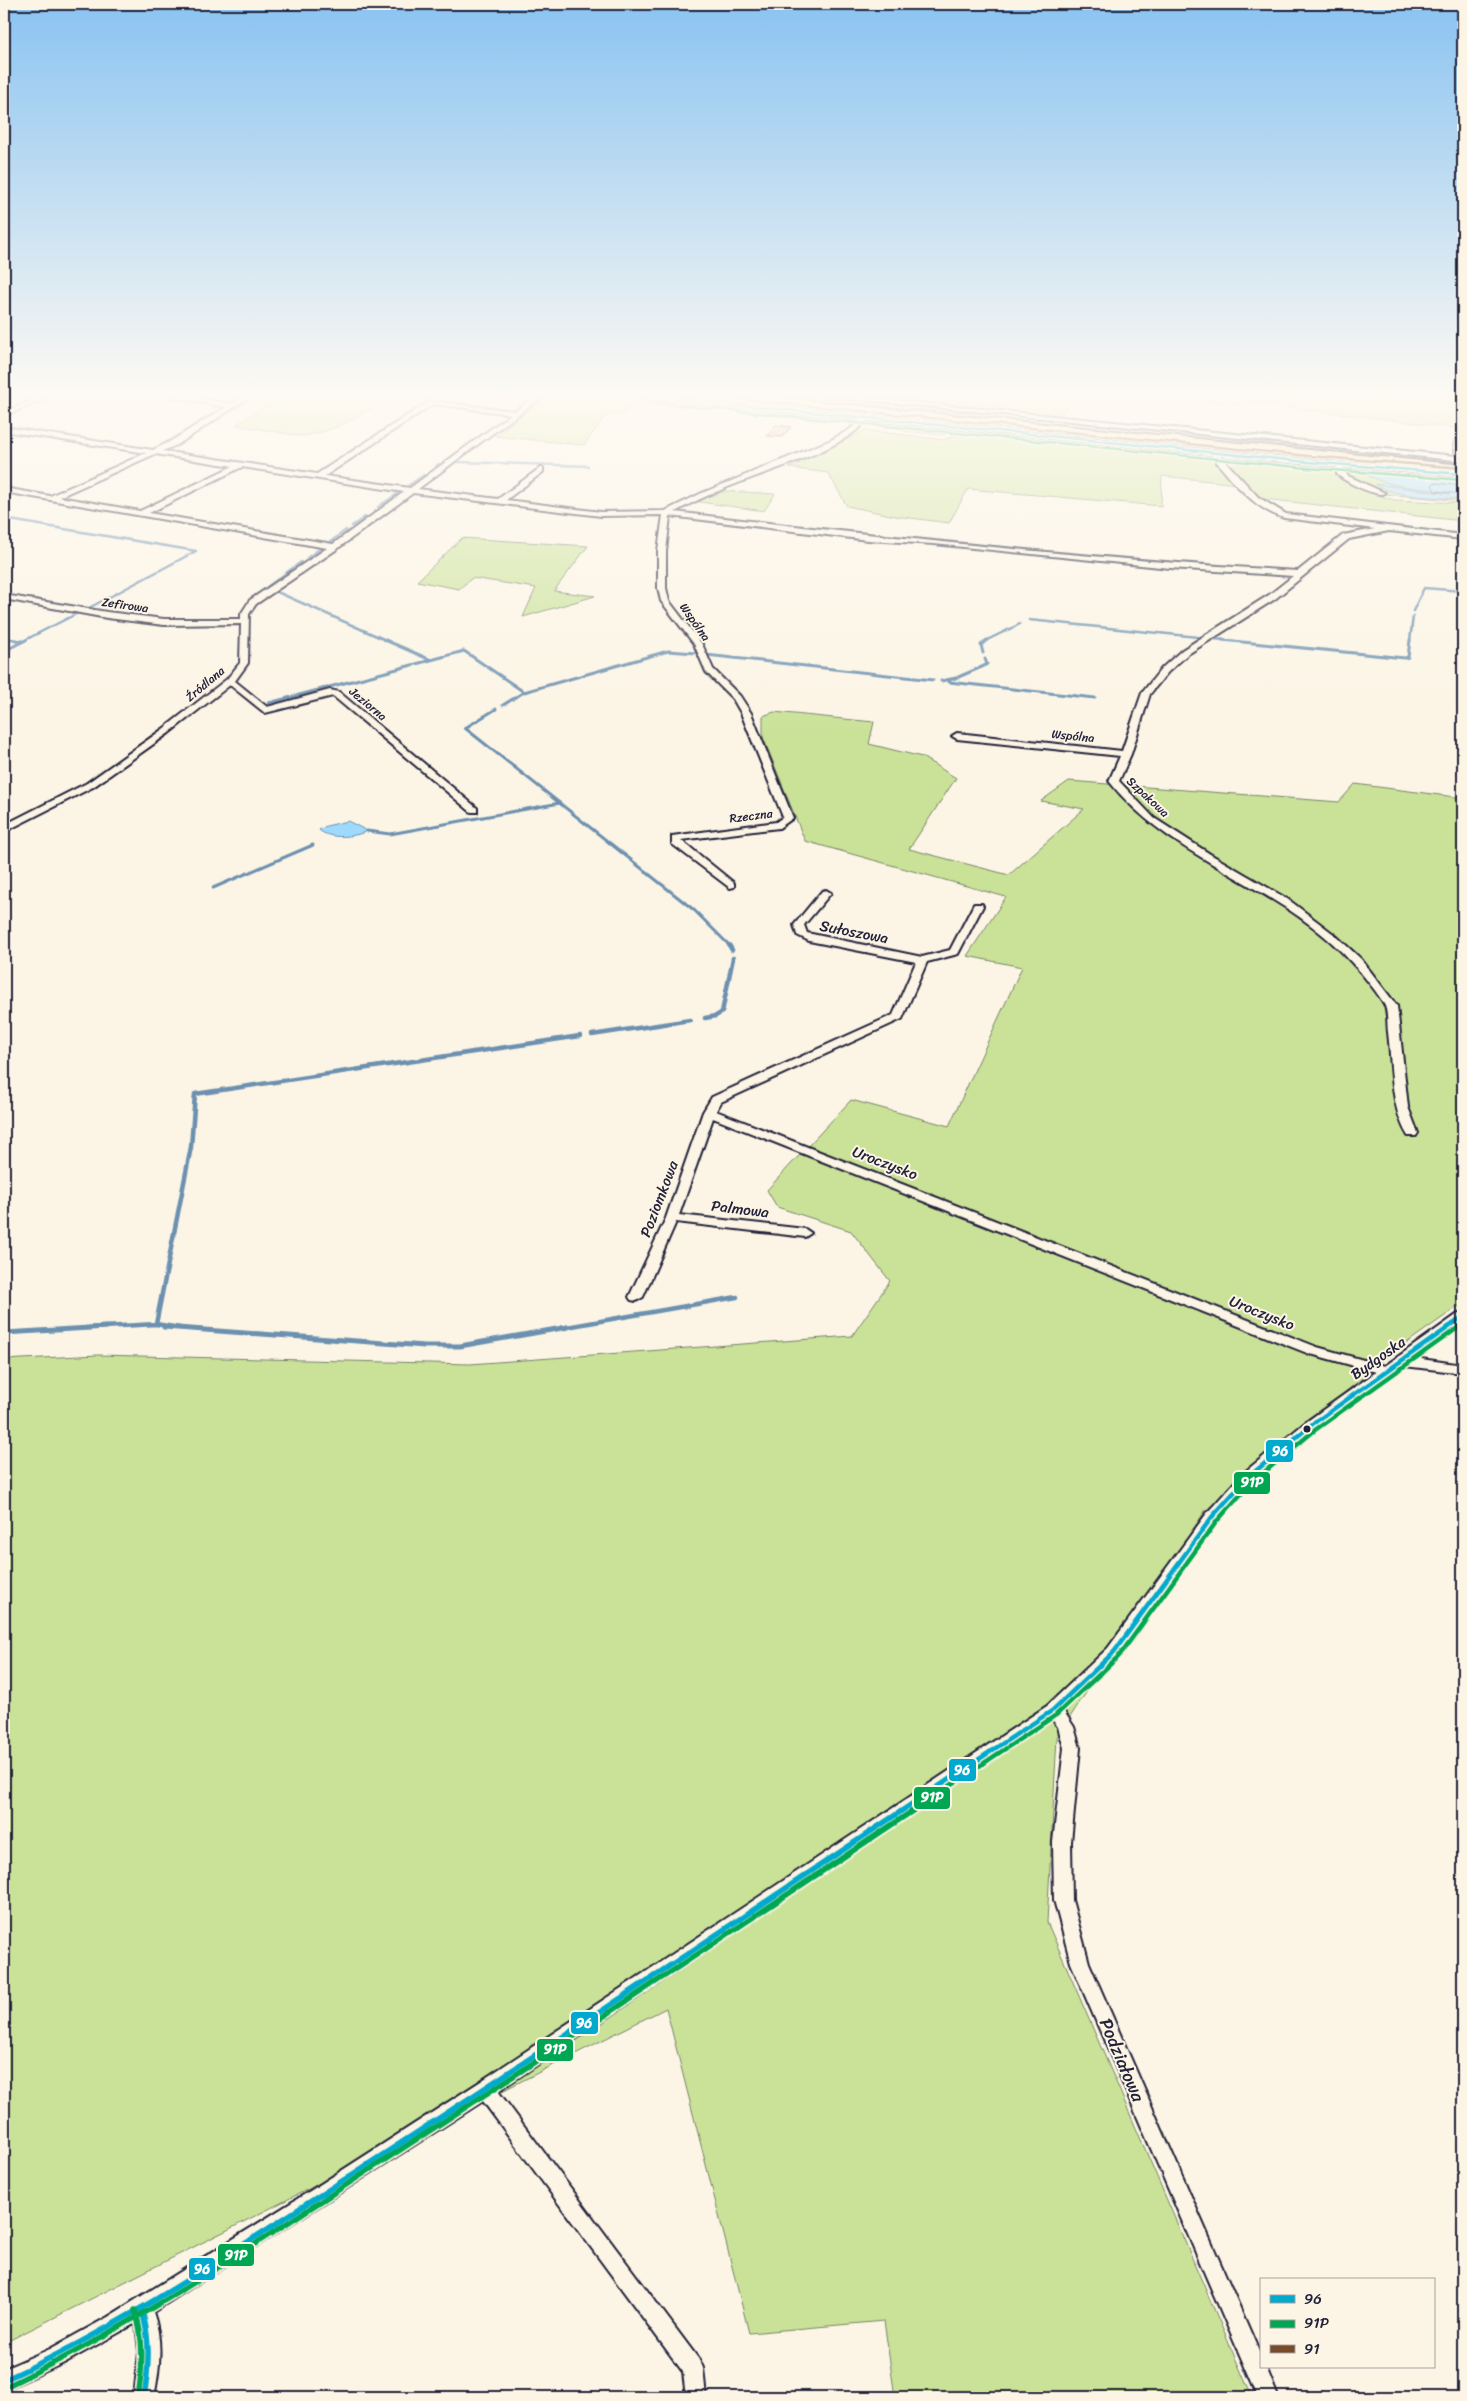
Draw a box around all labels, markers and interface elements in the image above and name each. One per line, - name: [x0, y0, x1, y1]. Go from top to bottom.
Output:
- street label: Zefirowa: [100, 591, 150, 619]
- street label: Wspólna: [674, 598, 716, 646]
- street label: Źródlana: [180, 660, 231, 707]
- street label: Jeziorna: [343, 681, 392, 727]
- street label: Wspólna: [1050, 723, 1096, 749]
- street label: Szpakowa: [1121, 771, 1175, 823]
- street label: Rzeczna: [728, 802, 775, 830]
- street label: Sułoszowa: [817, 913, 891, 951]
- street label: Uroczysko: [848, 1139, 922, 1188]
- street label: Poziomkowa: [632, 1156, 686, 1241]
- street label: Palmowa: [710, 1193, 771, 1225]
- street label: Uroczysko: [1225, 1288, 1299, 1338]
- street label: Bydgoska: [1345, 1329, 1412, 1387]
- unlabelled marker: [1302, 1424, 1312, 1434]
- line badge: 96: [1265, 1439, 1294, 1463]
- text: 96: [1272, 1439, 1288, 1464]
- text: 91P: [1240, 1470, 1264, 1495]
- line badge: 91P: [1233, 1471, 1271, 1495]
- line badge: 96: [948, 1758, 977, 1782]
- text: 96: [954, 1758, 970, 1783]
- text: 91P: [920, 1785, 944, 1810]
- line badge: 91P: [913, 1786, 951, 1810]
- line badge: 96: [570, 2011, 599, 2035]
- text: 96: [576, 2011, 592, 2036]
- street label: Podziałowa: [1090, 2013, 1154, 2108]
- text: 91P: [543, 2037, 567, 2062]
- line badge: 91P: [536, 2038, 574, 2062]
- line badge: 91P: [217, 2243, 255, 2267]
- text: 91P: [224, 2243, 248, 2268]
- line badge: 96: [188, 2257, 216, 2281]
- text: 96: [194, 2257, 210, 2282]
- legend: [1260, 2278, 1434, 2368]
- text: 96: [1304, 2286, 1322, 2312]
- text: 91P: [1304, 2310, 1329, 2336]
- text: 91: [1304, 2336, 1320, 2362]

